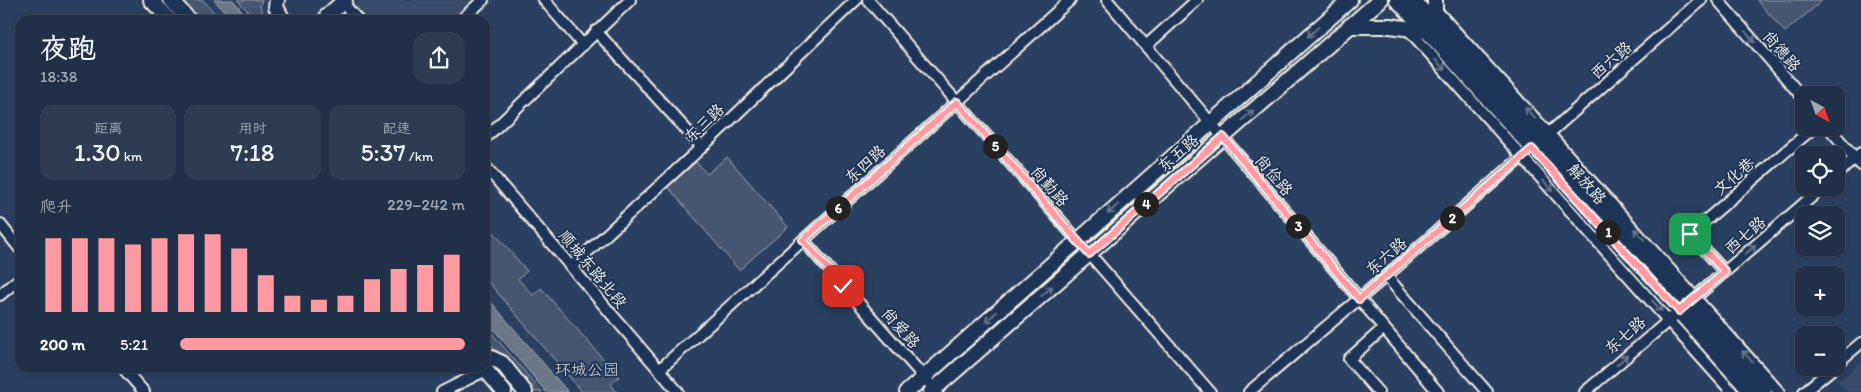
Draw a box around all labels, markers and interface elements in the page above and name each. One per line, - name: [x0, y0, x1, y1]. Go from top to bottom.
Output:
- one-way arrow: [1307, 26, 1320, 38]
- street label: 尚德路: [1759, 27, 1805, 75]
- one-way arrow: [1744, 30, 1755, 43]
- text: 夜跑: [40, 31, 96, 65]
- button: share: [413, 32, 465, 84]
- street label: 西六路: [1587, 37, 1635, 83]
- one-way arrow: [1434, 58, 1445, 71]
- text: 18:38: [40, 67, 78, 86]
- north arrow: [1795, 86, 1845, 136]
- map controls: [1795, 86, 1845, 376]
- street label: 东三路: [680, 100, 728, 146]
- one-way arrow: [1525, 106, 1536, 119]
- one-way arrow: [1242, 109, 1255, 121]
- text: 距离: [94, 120, 122, 137]
- text: 用时: [238, 120, 266, 137]
- text: 配速: [383, 120, 411, 137]
- street label: 东五路: [1154, 130, 1202, 176]
- pin: 5: [982, 134, 1008, 158]
- text: 1.30: [74, 137, 121, 167]
- text: 7:18: [231, 137, 274, 167]
- text: 5:37: [360, 137, 406, 167]
- text: 5: [992, 138, 999, 155]
- street label: 东四路: [841, 141, 889, 187]
- button: locate: [1795, 146, 1845, 196]
- text: km: [121, 148, 142, 165]
- text: /km: [406, 148, 433, 165]
- street label: 尚俭路: [1251, 151, 1297, 199]
- street label: 文化巷: [1710, 153, 1758, 199]
- street label: 解放路: [1564, 160, 1610, 208]
- street label: 尚勤路: [1027, 162, 1073, 210]
- one-way arrow: [1542, 179, 1554, 192]
- pin: 4: [1134, 192, 1158, 216]
- text: 229–242 m: [387, 195, 465, 214]
- pin: 6: [826, 196, 850, 220]
- text: 4: [1142, 196, 1151, 213]
- text: 爬升: [40, 197, 72, 216]
- text: 6: [835, 200, 842, 217]
- one-way arrow: [1106, 203, 1119, 215]
- pin: 2: [1440, 206, 1464, 230]
- button: layers: [1795, 206, 1845, 256]
- text: 2: [1449, 210, 1456, 227]
- street label: 西七路: [1721, 212, 1769, 258]
- pin: [1669, 213, 1711, 255]
- pin: 3: [1286, 214, 1310, 238]
- text: 3: [1295, 218, 1302, 235]
- pin: 1: [1596, 220, 1620, 244]
- icon: arrive: [1676, 220, 1704, 248]
- text: 1: [1605, 224, 1612, 241]
- street label: 顺城东路北段: [555, 226, 631, 312]
- one-way arrow: [1633, 228, 1645, 241]
- street label: 东六路: [1362, 233, 1410, 279]
- one-way arrow: [1744, 244, 1757, 255]
- pin: [822, 265, 864, 307]
- button: +: [1795, 266, 1845, 316]
- icon: check: [829, 272, 857, 300]
- one-way arrow: [1040, 285, 1053, 297]
- one-way arrow: [1651, 300, 1663, 313]
- street label: 尚爱路: [878, 304, 924, 352]
- one-way arrow: [984, 311, 997, 323]
- street label: 东七路: [1601, 312, 1649, 358]
- button: −: [1795, 326, 1845, 376]
- text: 200 m: [40, 335, 85, 354]
- text: 5:21: [120, 335, 148, 354]
- one-way arrow: [1741, 349, 1753, 362]
- one-way arrow: [1616, 355, 1629, 366]
- park label: 环城公园: [555, 360, 619, 379]

